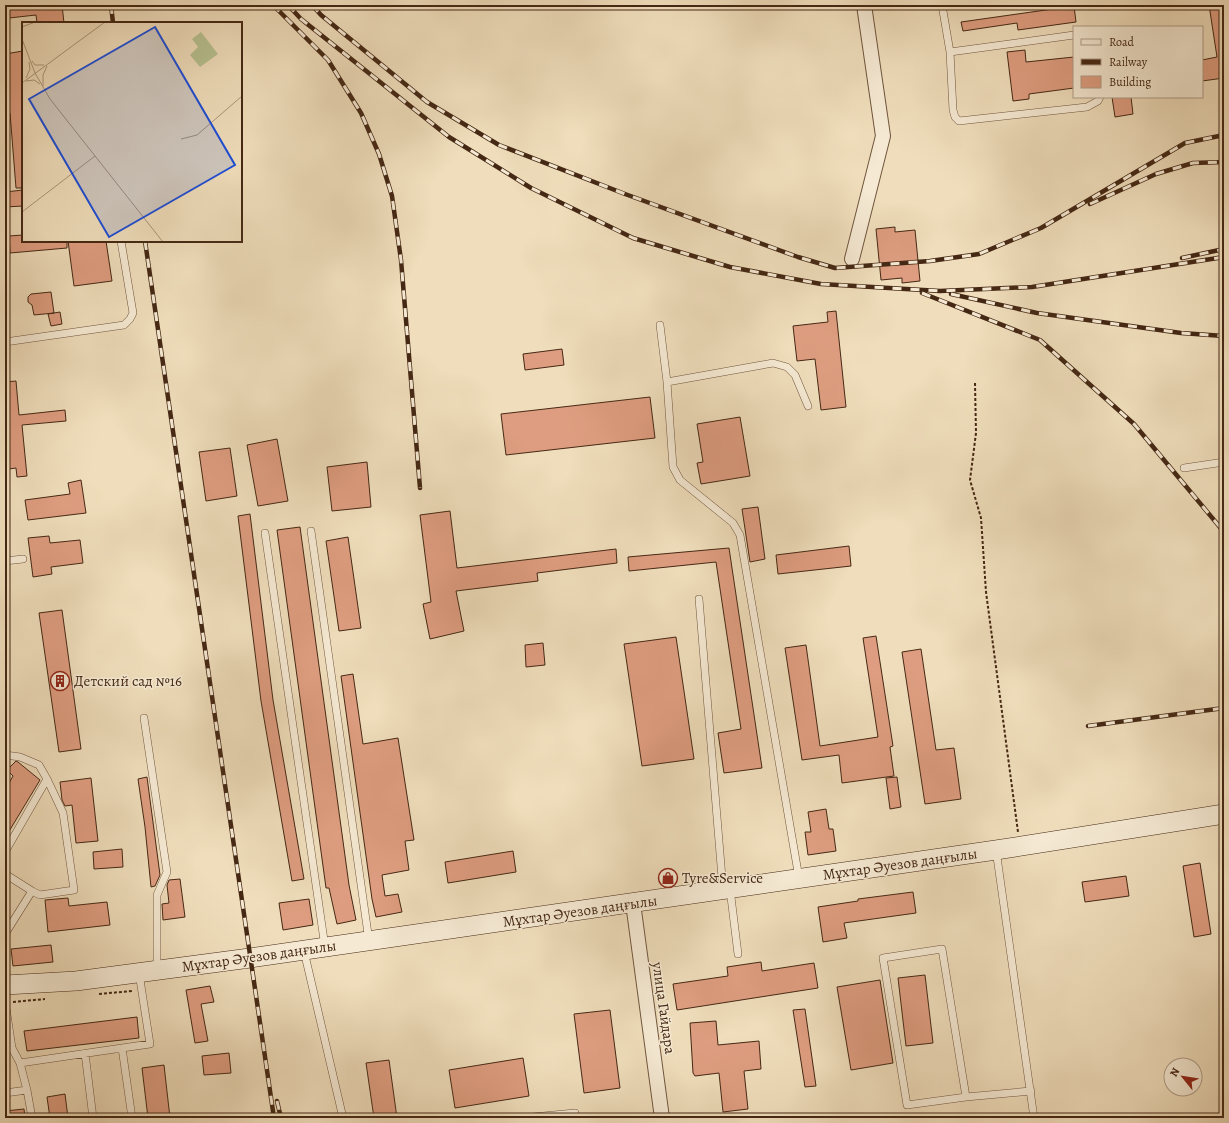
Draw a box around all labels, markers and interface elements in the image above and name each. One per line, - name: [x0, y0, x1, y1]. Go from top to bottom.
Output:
- inset map: [22, 22, 242, 242]
- legend: [1073, 26, 1203, 98]
- text: Road: [1109, 34, 1135, 50]
- text: Railway: [1109, 54, 1148, 70]
- text: Building: [1109, 74, 1151, 90]
- building icon: Детский сад №16: [49, 670, 71, 692]
- place label: Детский сад №16: [74, 671, 182, 691]
- street label: Мұхтар Әуезов даңғылы: [822, 843, 978, 885]
- shop icon: Tyre&Service: [657, 867, 679, 889]
- place label: Tyre&Service: [682, 868, 763, 888]
- street label: Мұхтар Әуезов даңғылы: [502, 890, 658, 932]
- street label: Мұхтар Әуезов даңғылы: [181, 935, 337, 977]
- street label: улица Гайдара: [648, 960, 680, 1055]
- north arrow: [1163, 1057, 1203, 1097]
- text: N: [1166, 1065, 1183, 1079]

